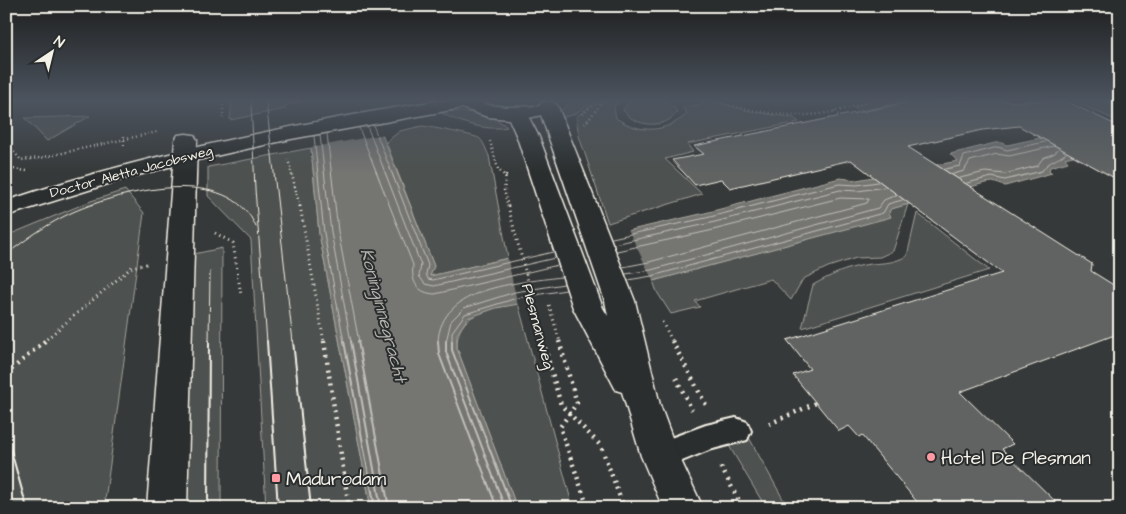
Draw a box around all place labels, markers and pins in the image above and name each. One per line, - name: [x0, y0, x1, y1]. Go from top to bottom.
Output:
- place label: Hotel De Plesman: [941, 445, 1091, 472]
- marker: Hotel De Plesman: [925, 451, 937, 463]
- place label: Madurodam: [286, 466, 386, 493]
- marker: Madurodam: [270, 472, 282, 484]

